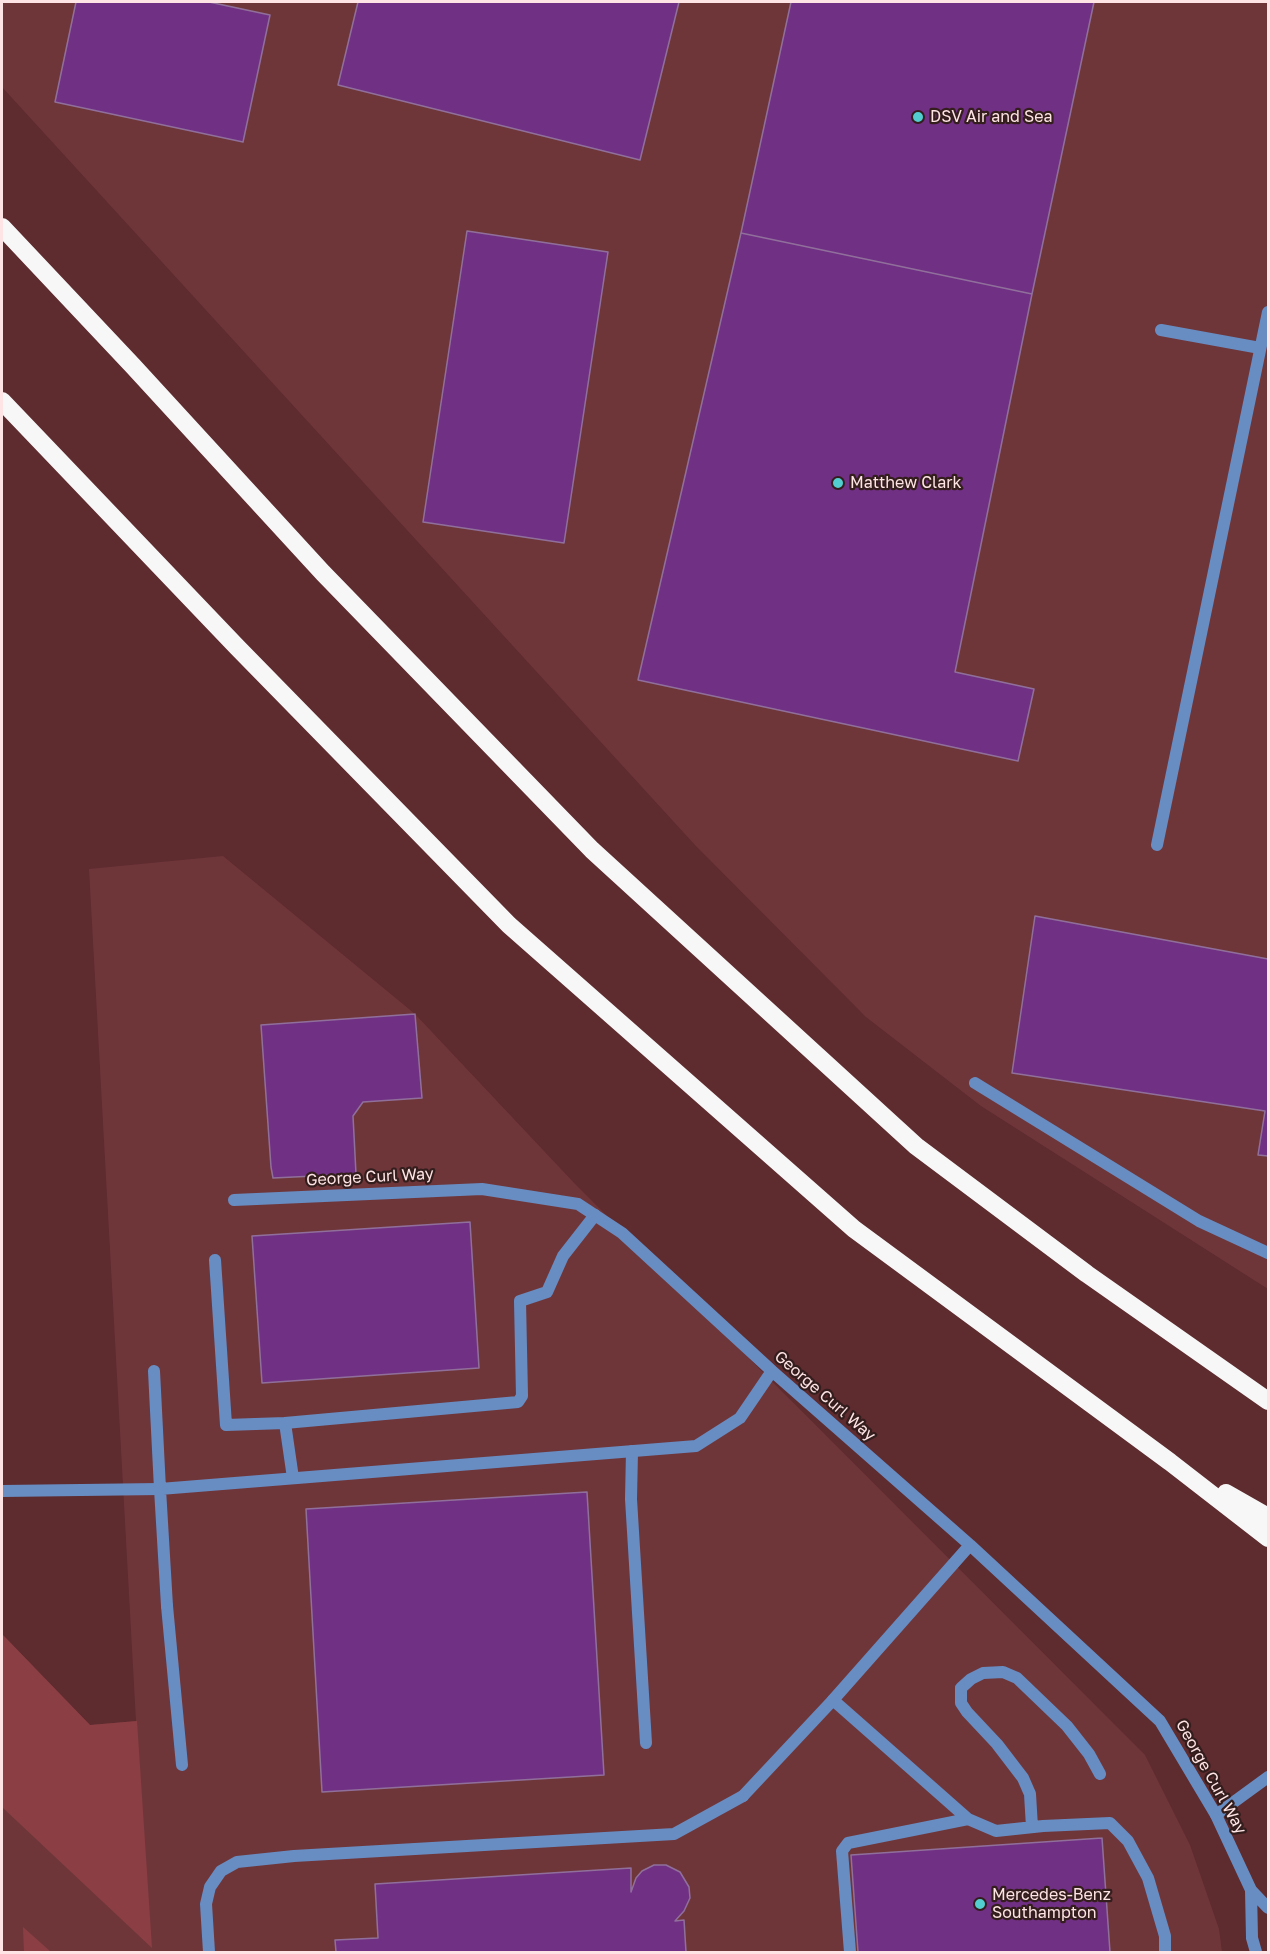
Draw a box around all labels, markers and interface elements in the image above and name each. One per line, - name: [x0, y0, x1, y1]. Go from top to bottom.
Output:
- place label: DSV Air and Sea: [930, 107, 1052, 127]
- marker: DSV Air and Sea: [911, 110, 925, 124]
- place label: Matthew Clark: [850, 473, 962, 493]
- marker: Matthew Clark: [831, 476, 845, 490]
- street label: George Curl Way: [306, 1164, 434, 1190]
- street label: George Curl Way: [771, 1347, 879, 1445]
- street label: George Curl Way: [1172, 1717, 1250, 1837]
- place label: Mercedes-Benz Southampton: [992, 1885, 1111, 1923]
- marker: Mercedes-Benz Southampton: [973, 1897, 987, 1911]

